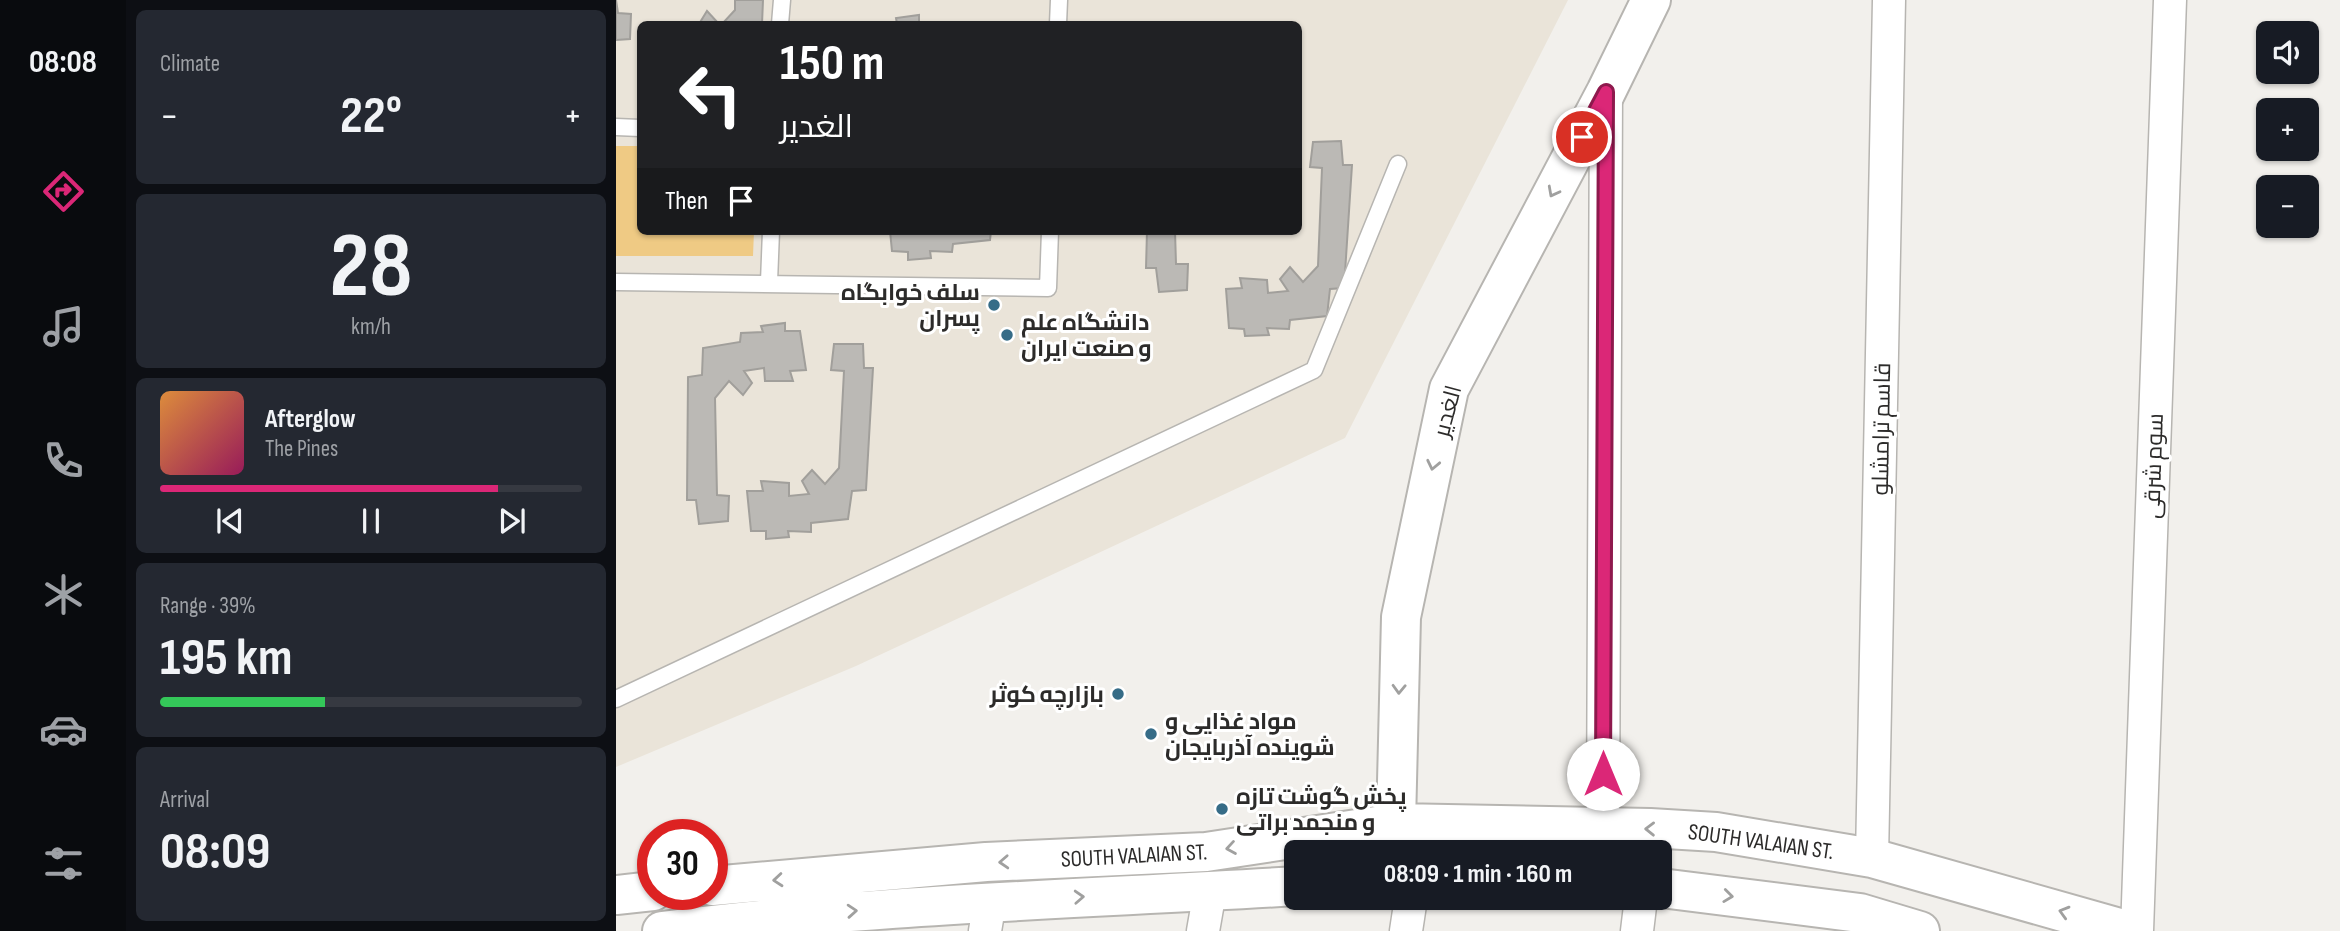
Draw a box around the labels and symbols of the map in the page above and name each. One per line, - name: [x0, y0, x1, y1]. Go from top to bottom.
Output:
- pin: [1552, 107, 1612, 167]
- one-way arrow: [1548, 185, 1562, 197]
- place label: سلف خوابگاه پسران: [841, 279, 980, 334]
- marker: سلف خوابگاه پسران: [986, 297, 1002, 313]
- place label: دانشگاه علم و صنعت ایران: [1021, 309, 1152, 363]
- marker: دانشگاه علم و صنعت ایران: [999, 327, 1015, 343]
- street label: قاسم ترامشلو: [1867, 362, 1898, 496]
- street label: الغدیر: [1427, 382, 1468, 442]
- street label: سوم شرقی: [2138, 413, 2171, 519]
- one-way arrow: [1426, 459, 1441, 471]
- place label: بازارچه کوثر: [989, 681, 1104, 710]
- one-way arrow: [1392, 684, 1407, 695]
- marker: بازارچه کوثر: [1110, 686, 1126, 702]
- place label: مواد غذایی و شوینده آذربایجان: [1165, 708, 1335, 762]
- marker: مواد غذایی و شوینده آذربایجان: [1143, 726, 1159, 742]
- position arrow: [1566, 737, 1640, 811]
- place label: پخش گوشت تازه و منجمد براتی: [1236, 783, 1407, 837]
- marker: پخش گوشت تازه و منجمد براتی: [1214, 801, 1230, 817]
- street label: SOUTH VALAIAN ST.: [1686, 818, 1835, 866]
- speed limit sign: 30: [637, 819, 728, 910]
- one-way arrow: [1645, 821, 1656, 836]
- street label: SOUTH VALAIAN ST.: [1060, 838, 1208, 874]
- one-way arrow: [1226, 840, 1237, 855]
- one-way arrow: [999, 854, 1010, 869]
- one-way arrow: [772, 872, 783, 887]
- one-way arrow: [1723, 889, 1734, 904]
- one-way arrow: [1073, 890, 1084, 905]
- one-way arrow: [846, 904, 857, 919]
- one-way arrow: [2058, 906, 2070, 921]

